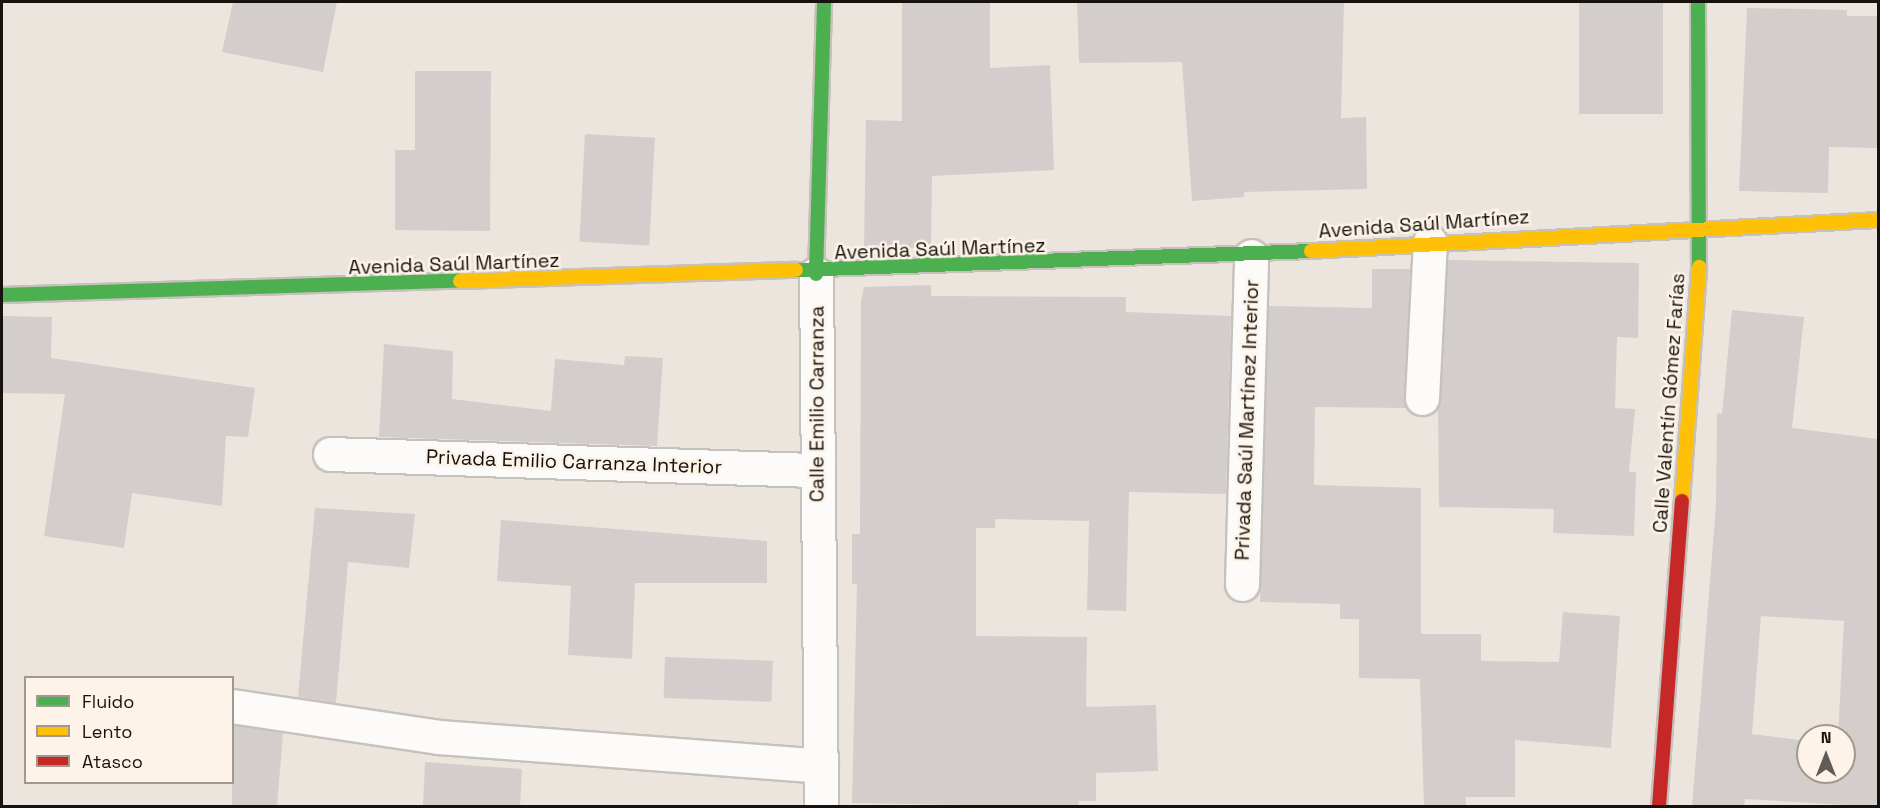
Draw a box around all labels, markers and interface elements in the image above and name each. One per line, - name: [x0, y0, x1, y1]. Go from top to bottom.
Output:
- street label: Avenida Saúl Martínez: [1318, 205, 1530, 243]
- street label: Avenida Saúl Martínez: [834, 233, 1046, 265]
- street label: Avenida Saúl Martínez: [348, 248, 560, 280]
- street label: Calle Valentín Gómez Farías: [1648, 272, 1690, 534]
- street label: Privada Saúl Martínez Interior: [1230, 279, 1264, 561]
- street label: Calle Emilio Carranza: [805, 306, 829, 502]
- street label: Privada Emilio Carranza Interior: [426, 445, 722, 479]
- legend: [24, 676, 234, 784]
- text: Fluido: [82, 690, 134, 713]
- text: Lento: [82, 720, 132, 743]
- north arrow: [1796, 724, 1856, 784]
- text: N: [1821, 727, 1831, 748]
- text: Atasco: [82, 750, 143, 773]

